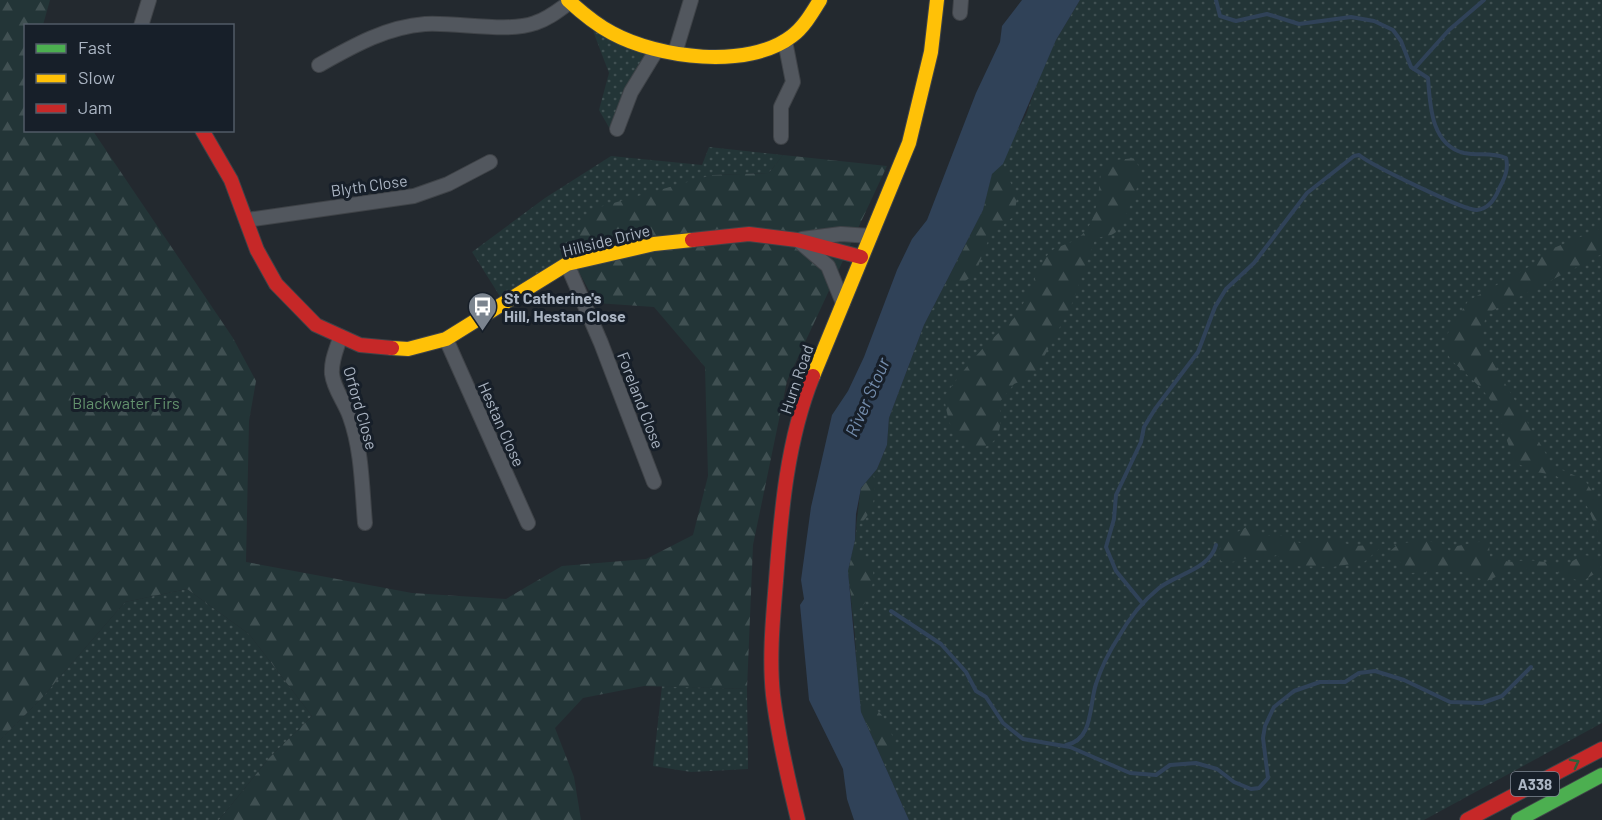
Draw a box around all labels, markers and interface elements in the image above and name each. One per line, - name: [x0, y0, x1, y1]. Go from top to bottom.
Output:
- legend: [24, 24, 234, 132]
- text: Fast: [78, 36, 112, 58]
- text: Slow: [78, 66, 115, 88]
- text: Jam: [78, 96, 112, 118]
- street label: Blyth Close: [330, 170, 408, 200]
- street label: Hillside Drive: [560, 220, 652, 260]
- place label: St Catherine's Hill, Hestan Close: [504, 288, 626, 325]
- bus stop icon: St Catherine's Hill, Hestan Close: [467, 290, 499, 332]
- street label: Hurn Road: [775, 342, 817, 416]
- street label: Foreland Close: [614, 349, 668, 451]
- water label: River Stour: [840, 354, 894, 440]
- street label: Orford Close: [340, 364, 382, 452]
- street label: Hestan Close: [475, 379, 529, 469]
- park label: Blackwater Firs: [72, 393, 180, 412]
- one-way arrow: [1568, 759, 1579, 770]
- road number: A338: [1511, 772, 1559, 796]

